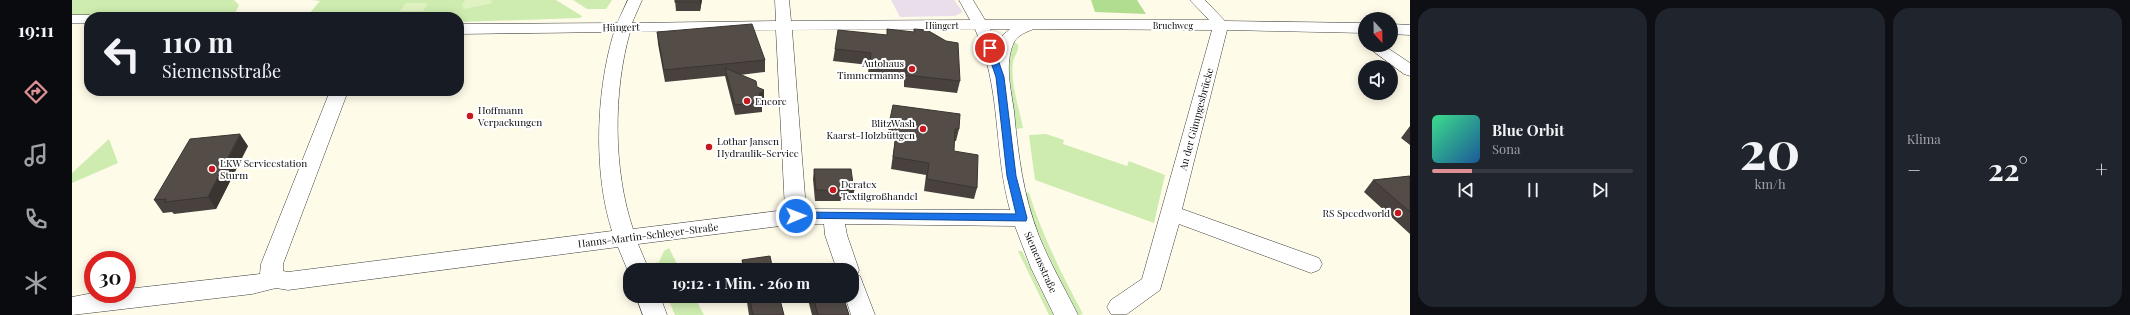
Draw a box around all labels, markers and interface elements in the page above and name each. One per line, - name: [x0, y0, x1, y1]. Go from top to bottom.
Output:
- north arrow: [1358, 12, 1398, 52]
- map controls: [1358, 12, 1398, 100]
- text: 19:11: [18, 18, 54, 42]
- street label: Hüngert: [925, 19, 960, 31]
- street label: Bruchweg: [1153, 19, 1194, 31]
- street label: Hüngert: [602, 20, 640, 34]
- text: 110 m: [162, 23, 233, 60]
- icon: left: [96, 28, 148, 80]
- pin: [973, 31, 1007, 65]
- icon: arrive: [979, 37, 1001, 59]
- place label: Autohaus Timmermanns: [837, 56, 904, 82]
- text: Siemensstraße: [162, 59, 281, 83]
- button: sound: [1358, 60, 1398, 100]
- marker: Autohaus Timmermanns: [907, 64, 917, 74]
- street label: An der Gümpgesbrücke: [1175, 66, 1216, 173]
- icon: directions: [22, 78, 50, 106]
- place label: Encore: [755, 94, 787, 108]
- marker: Encore: [742, 96, 752, 106]
- place label: Hoffmann Verpackungen: [477, 103, 542, 129]
- marker: Hoffmann Verpackungen: [465, 111, 475, 121]
- text: 20: [1740, 114, 1800, 183]
- place label: BlitzWash Kaarst-Holzbüttgen: [827, 116, 915, 142]
- text: Blue Orbit: [1492, 120, 1564, 140]
- marker: BlitzWash Kaarst-Holzbüttgen: [918, 124, 928, 134]
- text: Klima: [1907, 130, 1941, 147]
- place label: Lothar Jansen Hydraulik-Service: [717, 134, 799, 160]
- text: Sona: [1492, 140, 1520, 157]
- icon: music: [22, 141, 50, 169]
- marker: Lothar Jansen Hydraulik-Service: [704, 142, 714, 152]
- text: 22°: [1988, 149, 2028, 189]
- text: −: [1907, 154, 1921, 184]
- text: +: [2095, 154, 2108, 184]
- place label: LKW Servicestation Sturm: [220, 156, 307, 182]
- marker: LKW Servicestation Sturm: [207, 164, 217, 174]
- text: km/h: [1754, 175, 1786, 192]
- place label: Deratex Textilgroßhandel: [841, 177, 918, 203]
- icon: previous: [1455, 179, 1477, 201]
- icon: pause: [1522, 179, 1544, 201]
- icon: next: [1589, 179, 1611, 201]
- marker: Deratex Textilgroßhandel: [828, 185, 838, 195]
- position arrow: [775, 195, 817, 237]
- icon: phone: [22, 205, 50, 233]
- place label: RS Speedworld: [1323, 206, 1390, 220]
- marker: RS Speedworld: [1393, 208, 1403, 218]
- street label: Hanns-Martin-Schleyer-Straße: [577, 219, 719, 251]
- street label: Siemensstraße: [1021, 229, 1061, 295]
- speed limit sign: 30: [84, 251, 136, 303]
- icon: climate: [22, 269, 50, 297]
- text: 19:12 · 1 Min. · 260 m: [672, 273, 810, 293]

